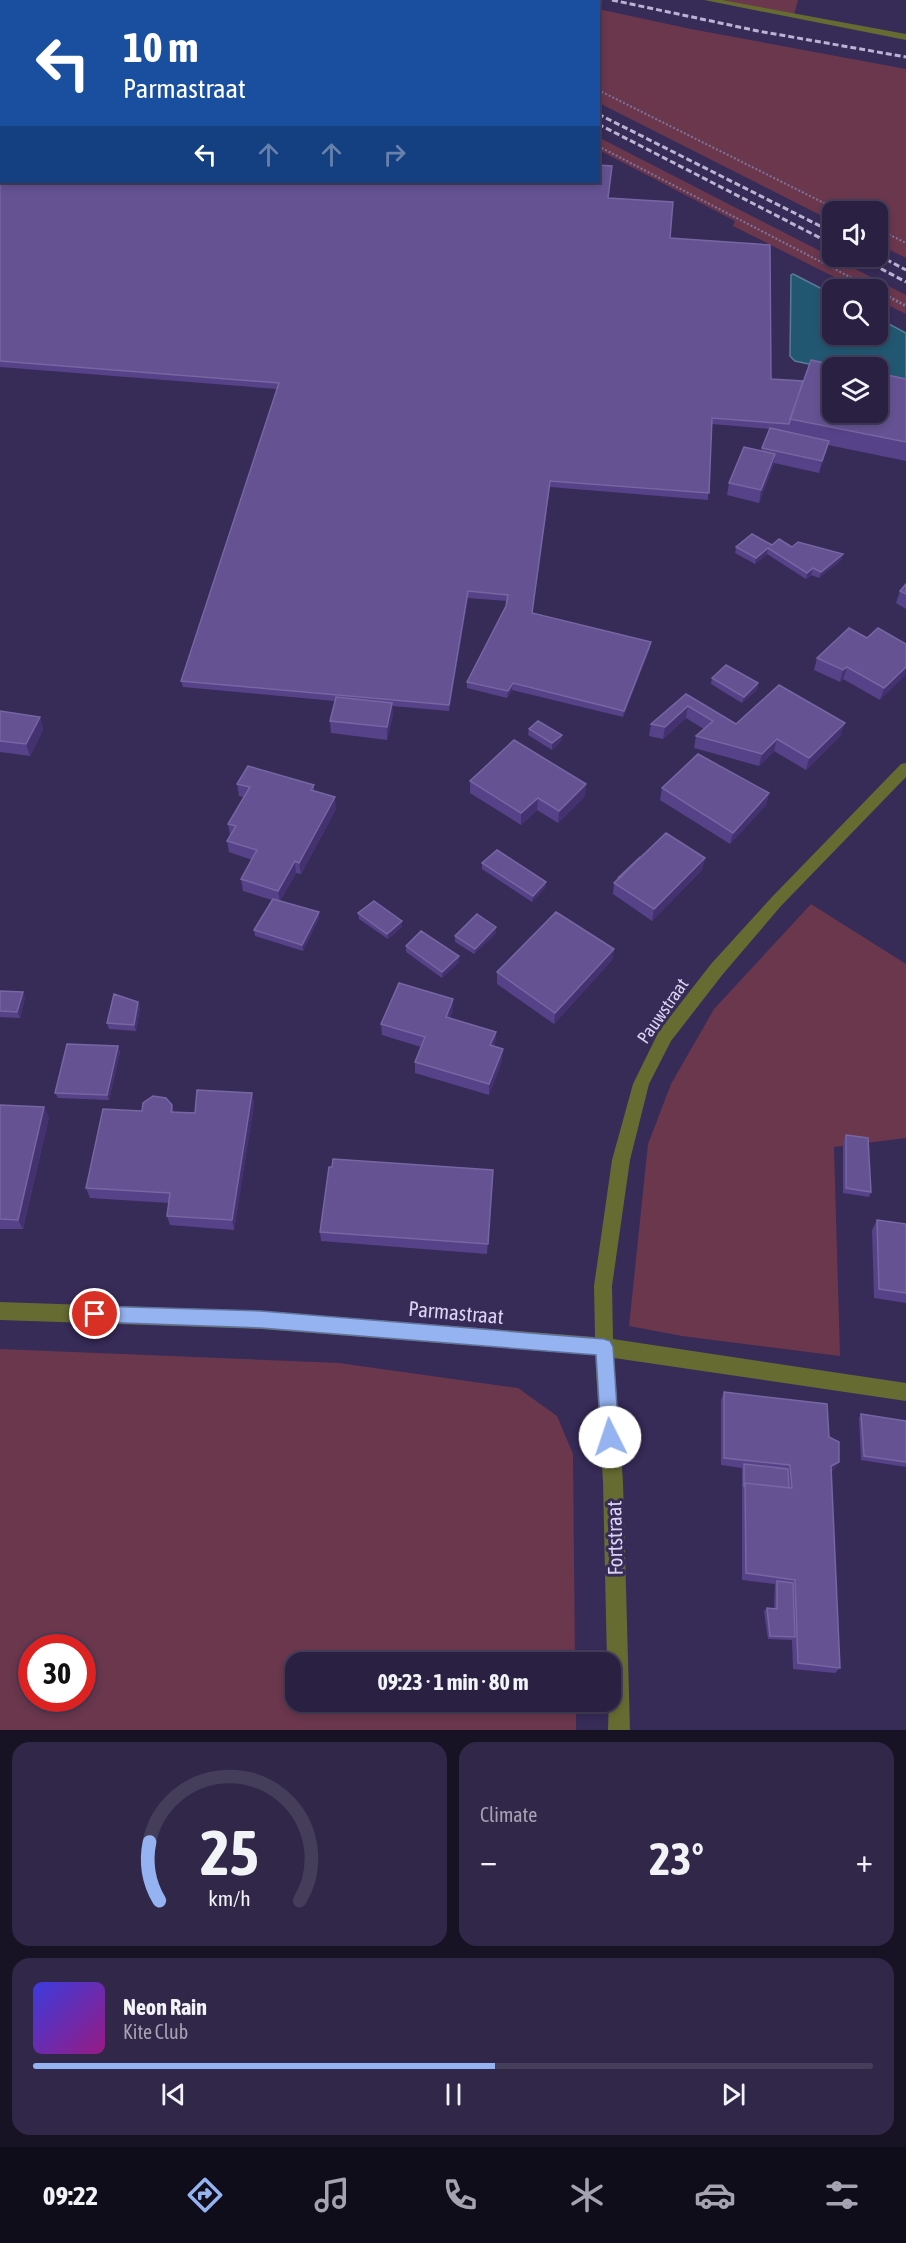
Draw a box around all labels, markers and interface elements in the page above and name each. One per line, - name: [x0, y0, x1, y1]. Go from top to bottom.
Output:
- text: 10 m: [123, 23, 198, 71]
- icon: left: [24, 24, 102, 102]
- text: Parmastraat: [123, 73, 246, 104]
- icon: left: [189, 138, 222, 171]
- icon: ahead: [252, 138, 285, 171]
- icon: ahead: [315, 138, 348, 171]
- icon: right: [378, 138, 411, 171]
- map controls: [822, 201, 888, 423]
- button: sound: [822, 201, 888, 267]
- button: search: [822, 279, 888, 345]
- button: layers: [822, 357, 888, 423]
- street label: Pauwstraat: [633, 974, 693, 1047]
- pin: [69, 1288, 120, 1339]
- street label: Parmastraat: [407, 1296, 505, 1328]
- icon: arrive: [78, 1297, 111, 1330]
- position arrow: [578, 1405, 642, 1469]
- street label: Fortstraat: [601, 1500, 627, 1576]
- speed limit sign: 30: [18, 1634, 96, 1712]
- text: 09:23 · 1 min · 80 m: [377, 1669, 529, 1695]
- text: Climate: [480, 1803, 537, 1826]
- text: 25: [200, 1817, 259, 1888]
- text: 23°: [649, 1833, 704, 1885]
- text: −: [480, 1841, 497, 1879]
- text: +: [856, 1841, 873, 1879]
- text: km/h: [208, 1886, 251, 1911]
- text: Neon Rain: [123, 1994, 207, 2020]
- text: Kite Club: [123, 2020, 188, 2043]
- icon: previous: [157, 2078, 190, 2111]
- icon: pause: [437, 2078, 470, 2111]
- icon: next: [717, 2078, 750, 2111]
- icon: directions: [184, 2174, 226, 2216]
- icon: music: [311, 2174, 353, 2216]
- icon: phone: [439, 2174, 481, 2216]
- icon: climate: [566, 2174, 608, 2216]
- icon: car: [694, 2174, 736, 2216]
- icon: filters: [821, 2174, 863, 2216]
- text: 09:22: [43, 2180, 98, 2211]

